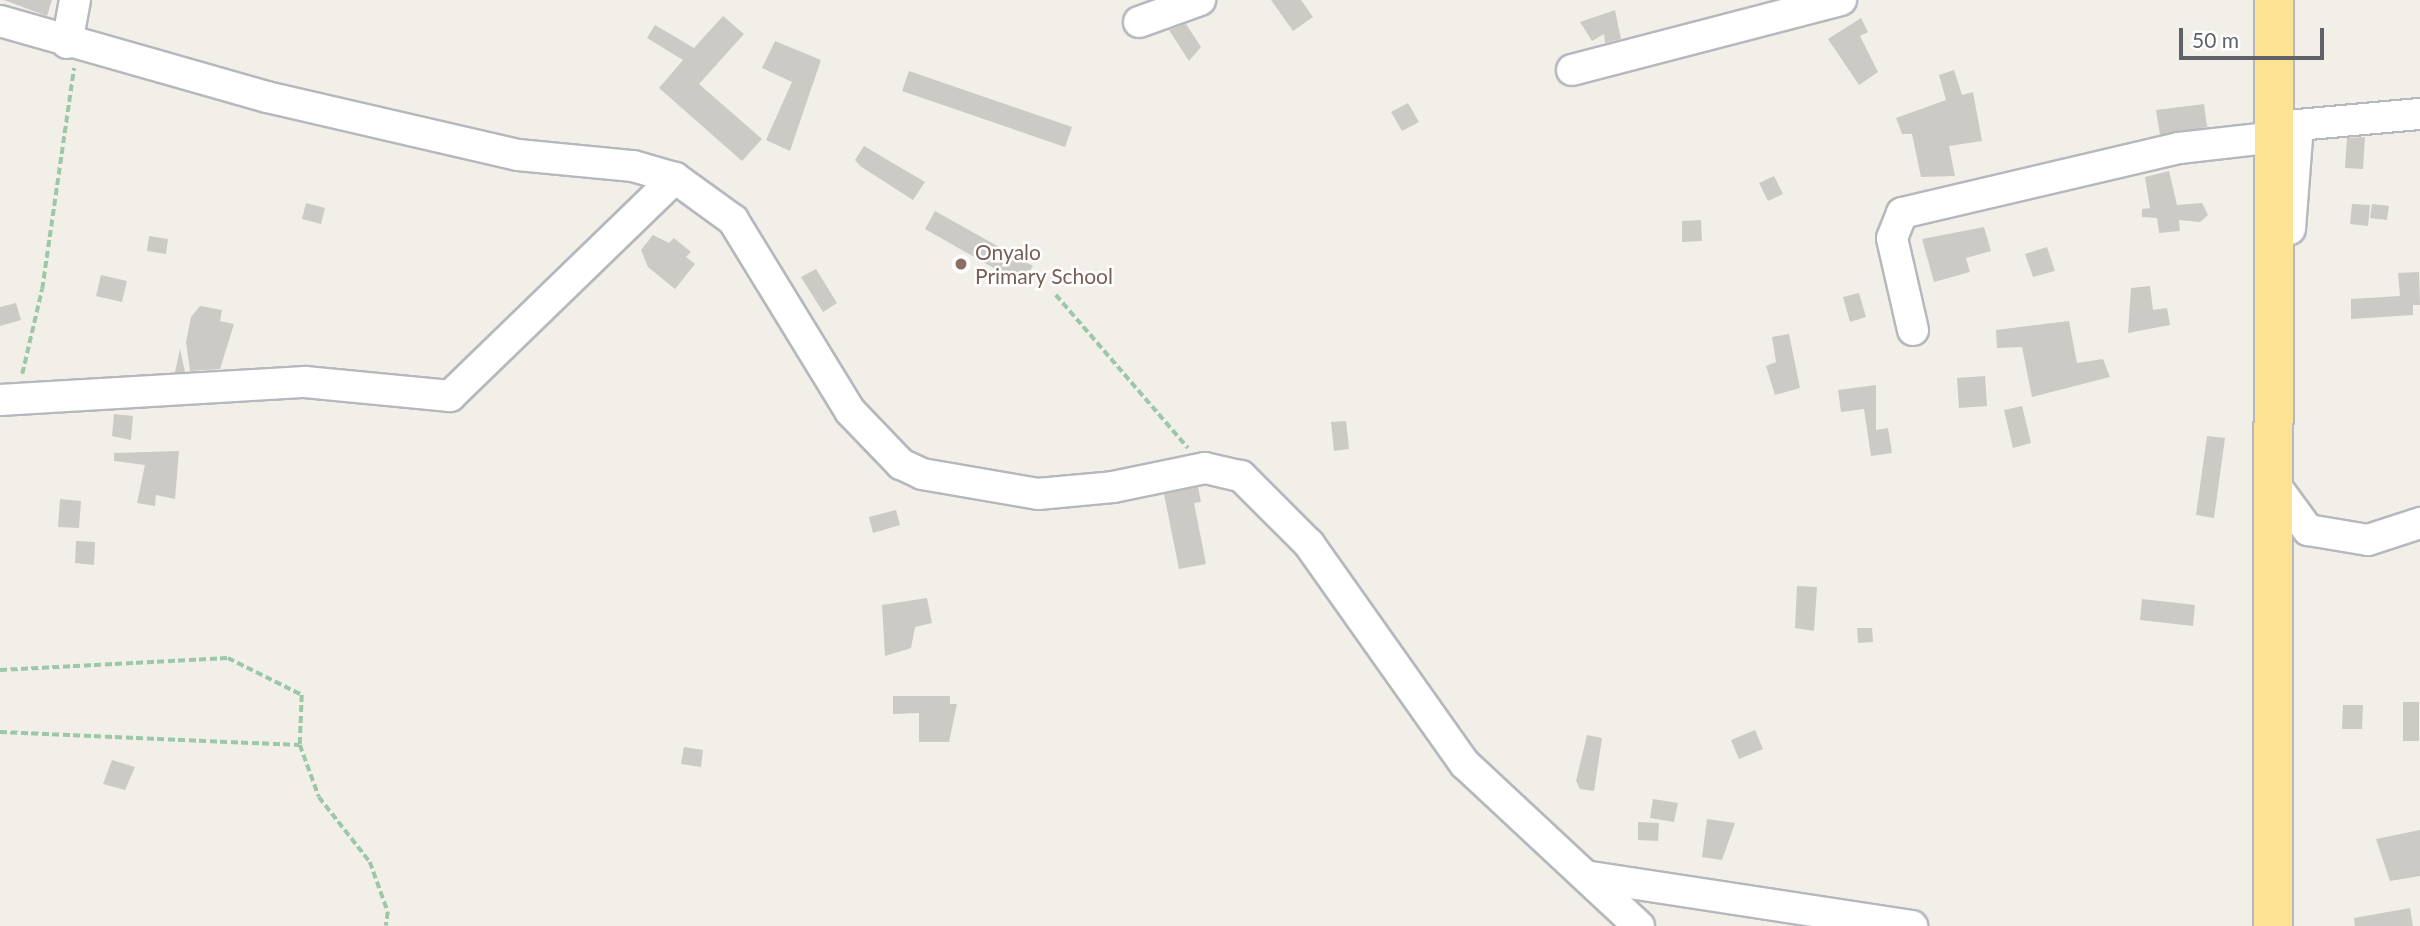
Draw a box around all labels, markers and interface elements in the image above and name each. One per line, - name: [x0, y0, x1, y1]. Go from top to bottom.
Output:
- scale bar: [2182, 14, 2327, 58]
- text: 50 m: [2192, 27, 2239, 52]
- place label: Onyalo Primary School: [975, 239, 1113, 289]
- marker: Onyalo Primary School: [953, 256, 969, 272]

